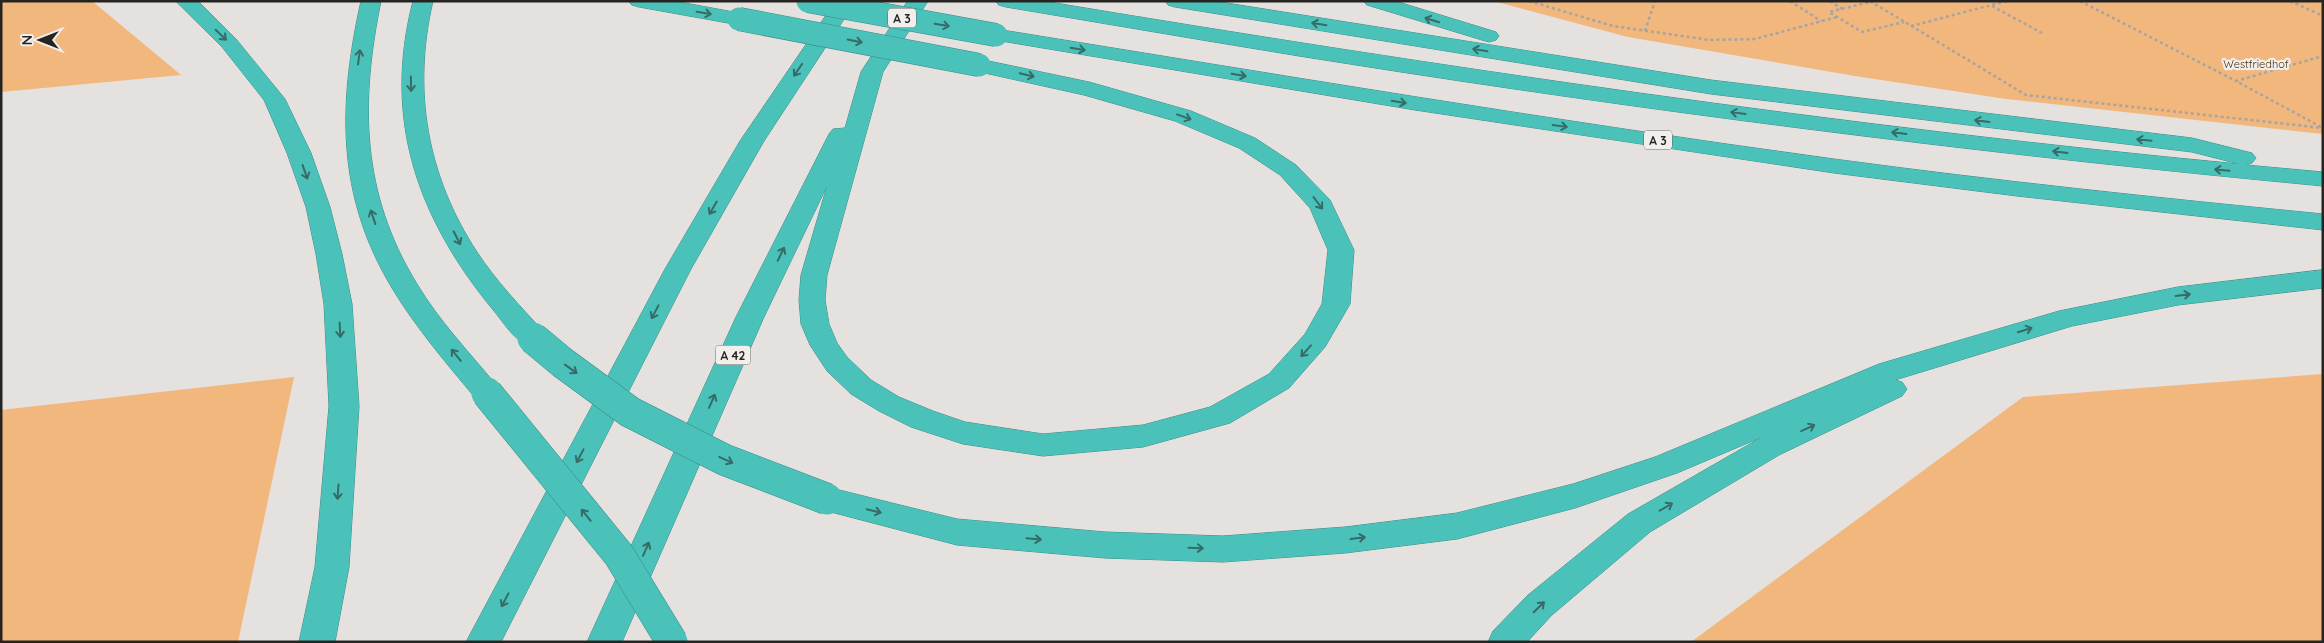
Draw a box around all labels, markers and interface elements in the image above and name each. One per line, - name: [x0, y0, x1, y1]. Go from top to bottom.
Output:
- road number: A 3: [888, 8, 916, 28]
- one-way arrow: [695, 9, 711, 19]
- north arrow: [15, 15, 65, 65]
- one-way arrow: [1424, 15, 1440, 25]
- one-way arrow: [1312, 19, 1328, 29]
- one-way arrow: [934, 21, 950, 31]
- one-way arrow: [215, 29, 227, 41]
- text: N: [18, 35, 36, 45]
- one-way arrow: [847, 37, 863, 47]
- one-way arrow: [1070, 44, 1086, 54]
- one-way arrow: [1472, 45, 1488, 55]
- one-way arrow: [354, 49, 364, 65]
- park label: Westfriedhof: [2223, 57, 2289, 71]
- one-way arrow: [793, 63, 803, 77]
- one-way arrow: [1019, 71, 1035, 80]
- one-way arrow: [1230, 71, 1246, 81]
- one-way arrow: [407, 75, 416, 91]
- one-way arrow: [1391, 97, 1407, 107]
- one-way arrow: [1730, 107, 1746, 117]
- one-way arrow: [1176, 113, 1191, 122]
- one-way arrow: [1975, 116, 1991, 126]
- one-way arrow: [1551, 121, 1567, 131]
- one-way arrow: [1891, 128, 1907, 138]
- road number: A 3: [1644, 130, 1672, 150]
- one-way arrow: [2136, 135, 2152, 145]
- one-way arrow: [2053, 147, 2069, 157]
- one-way arrow: [301, 163, 310, 179]
- one-way arrow: [2214, 165, 2230, 174]
- one-way arrow: [1313, 196, 1324, 209]
- one-way arrow: [707, 201, 717, 215]
- one-way arrow: [368, 210, 377, 225]
- one-way arrow: [453, 230, 462, 245]
- one-way arrow: [777, 247, 786, 262]
- one-way arrow: [2175, 290, 2191, 300]
- one-way arrow: [650, 304, 659, 319]
- one-way arrow: [335, 322, 344, 338]
- one-way arrow: [2016, 325, 2032, 335]
- one-way arrow: [1300, 345, 1312, 358]
- road number: A 42: [716, 346, 750, 364]
- one-way arrow: [451, 349, 462, 362]
- one-way arrow: [564, 364, 578, 374]
- one-way arrow: [708, 394, 718, 409]
- one-way arrow: [1800, 423, 1815, 432]
- one-way arrow: [575, 448, 584, 463]
- one-way arrow: [718, 455, 733, 465]
- one-way arrow: [333, 484, 342, 500]
- one-way arrow: [1659, 501, 1673, 511]
- one-way arrow: [866, 507, 882, 516]
- one-way arrow: [580, 509, 591, 522]
- one-way arrow: [1350, 533, 1366, 543]
- one-way arrow: [1026, 534, 1042, 543]
- one-way arrow: [641, 542, 651, 557]
- one-way arrow: [1188, 543, 1204, 553]
- one-way arrow: [500, 592, 509, 607]
- one-way arrow: [1532, 601, 1545, 613]

